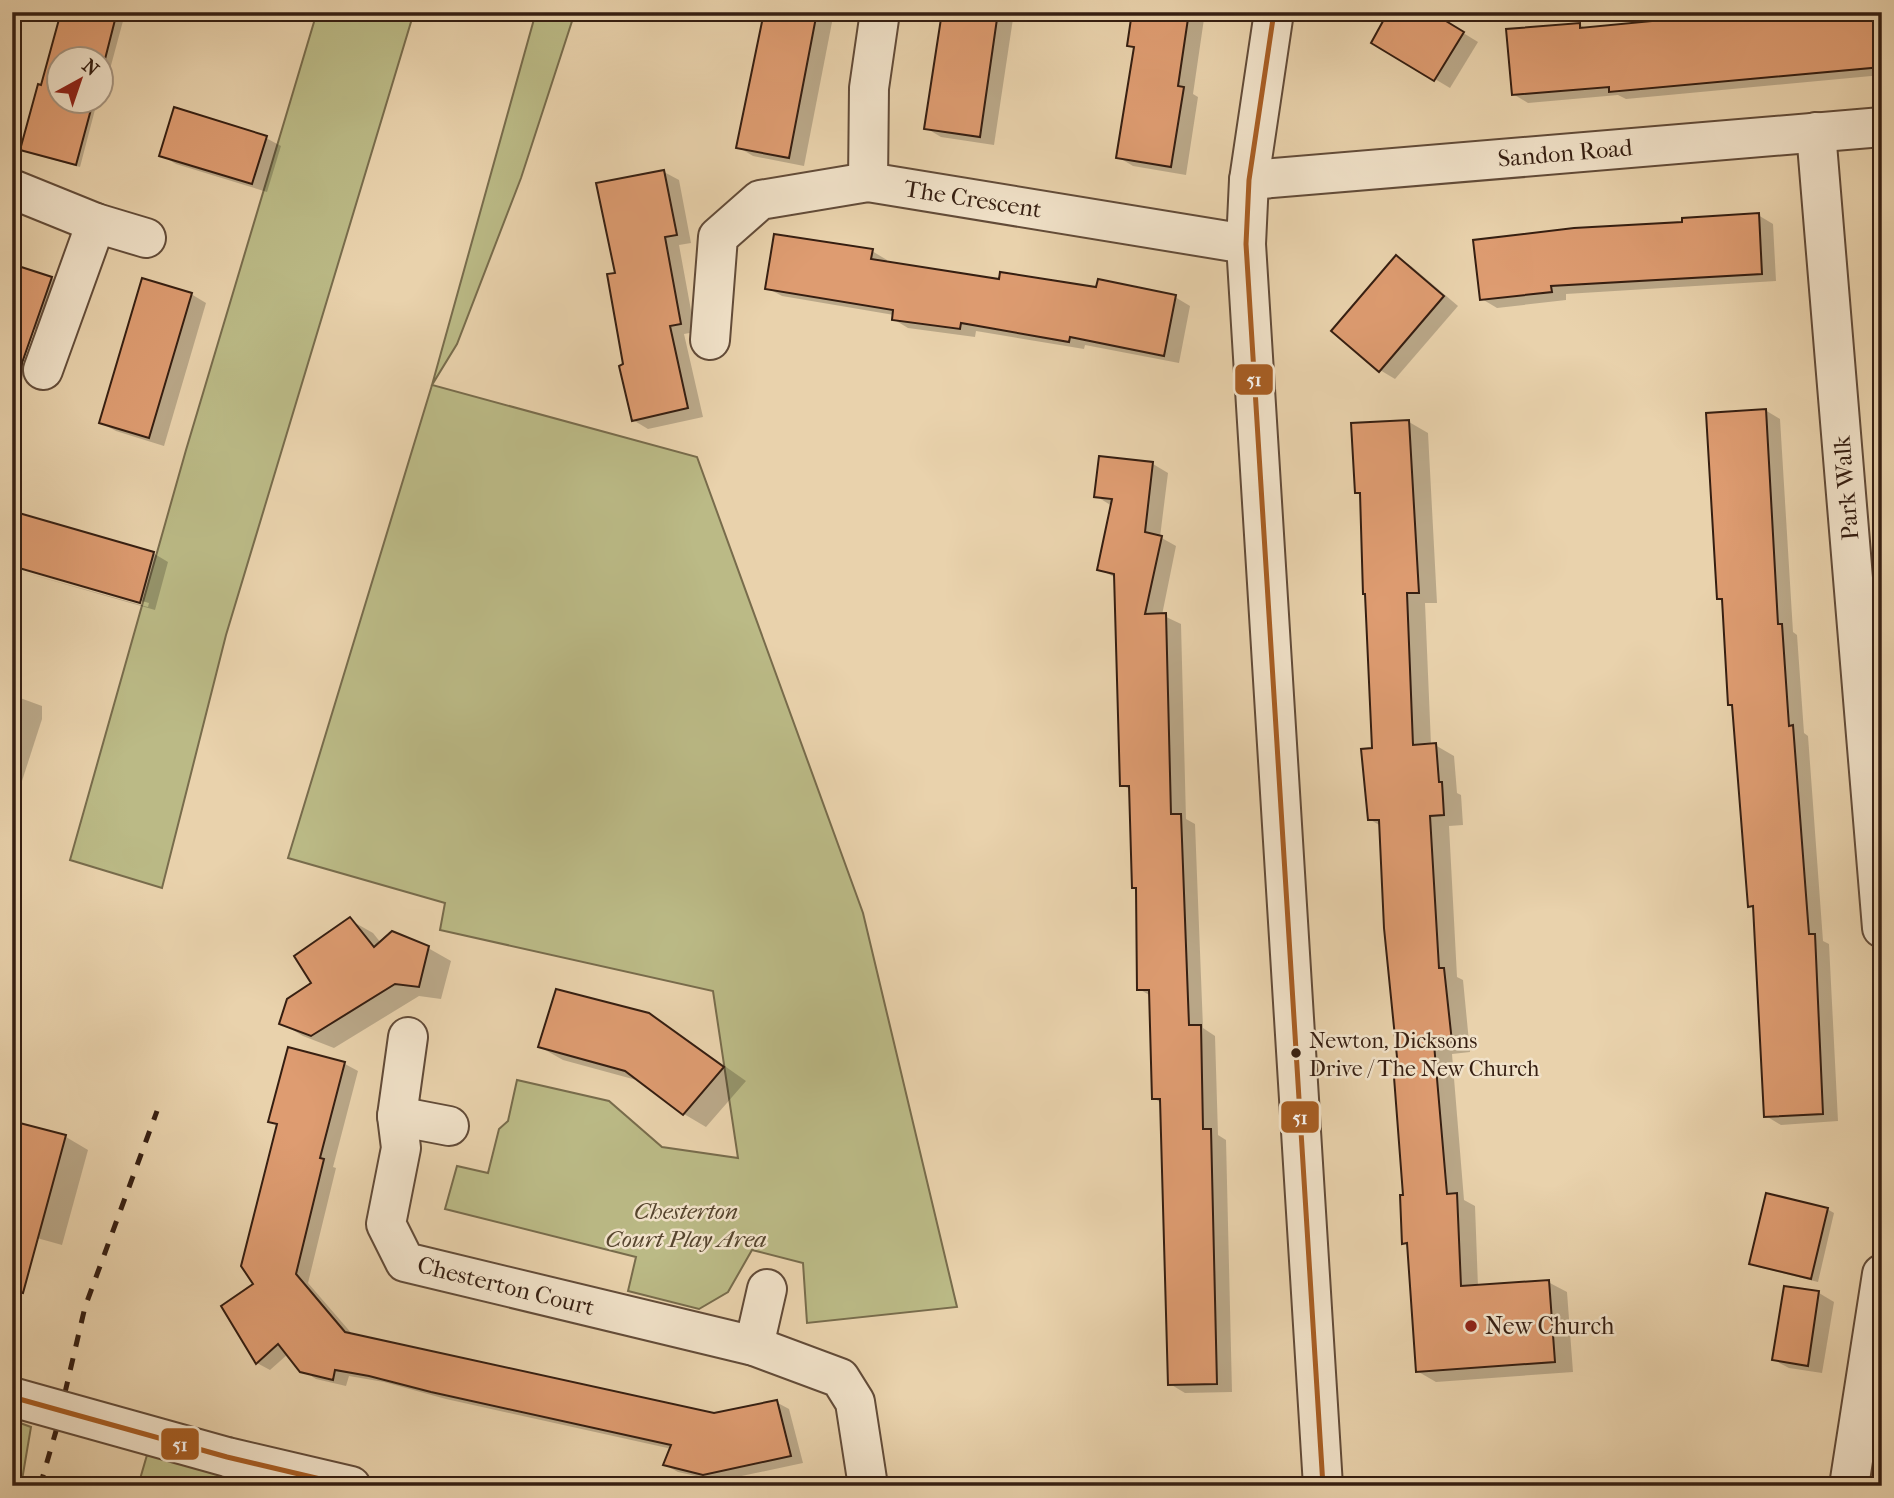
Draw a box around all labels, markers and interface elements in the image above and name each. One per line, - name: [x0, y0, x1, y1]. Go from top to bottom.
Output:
- north arrow: [46, 46, 116, 116]
- text: N: [78, 55, 103, 81]
- street label: Sandon Road: [1497, 133, 1634, 173]
- street label: The Crescent: [902, 174, 1044, 224]
- line badge: 51: [1234, 363, 1274, 396]
- text: 51: [1247, 369, 1262, 391]
- street label: Park Walk: [1827, 434, 1865, 541]
- place label: Newton, Dicksons Drive / The New Church: [1309, 1028, 1540, 1082]
- marker: Newton, Dicksons Drive / The New Church: [1289, 1046, 1303, 1060]
- line badge: 51: [1280, 1100, 1320, 1134]
- text: 51: [1293, 1107, 1308, 1129]
- park label: Chesterton Court Play Area: [605, 1197, 767, 1253]
- street label: Chesterton Court: [415, 1250, 598, 1322]
- place label: New Church: [1485, 1312, 1615, 1340]
- marker: New Church: [1463, 1318, 1479, 1334]
- line badge: 51: [160, 1427, 200, 1461]
- text: 51: [173, 1434, 188, 1456]

